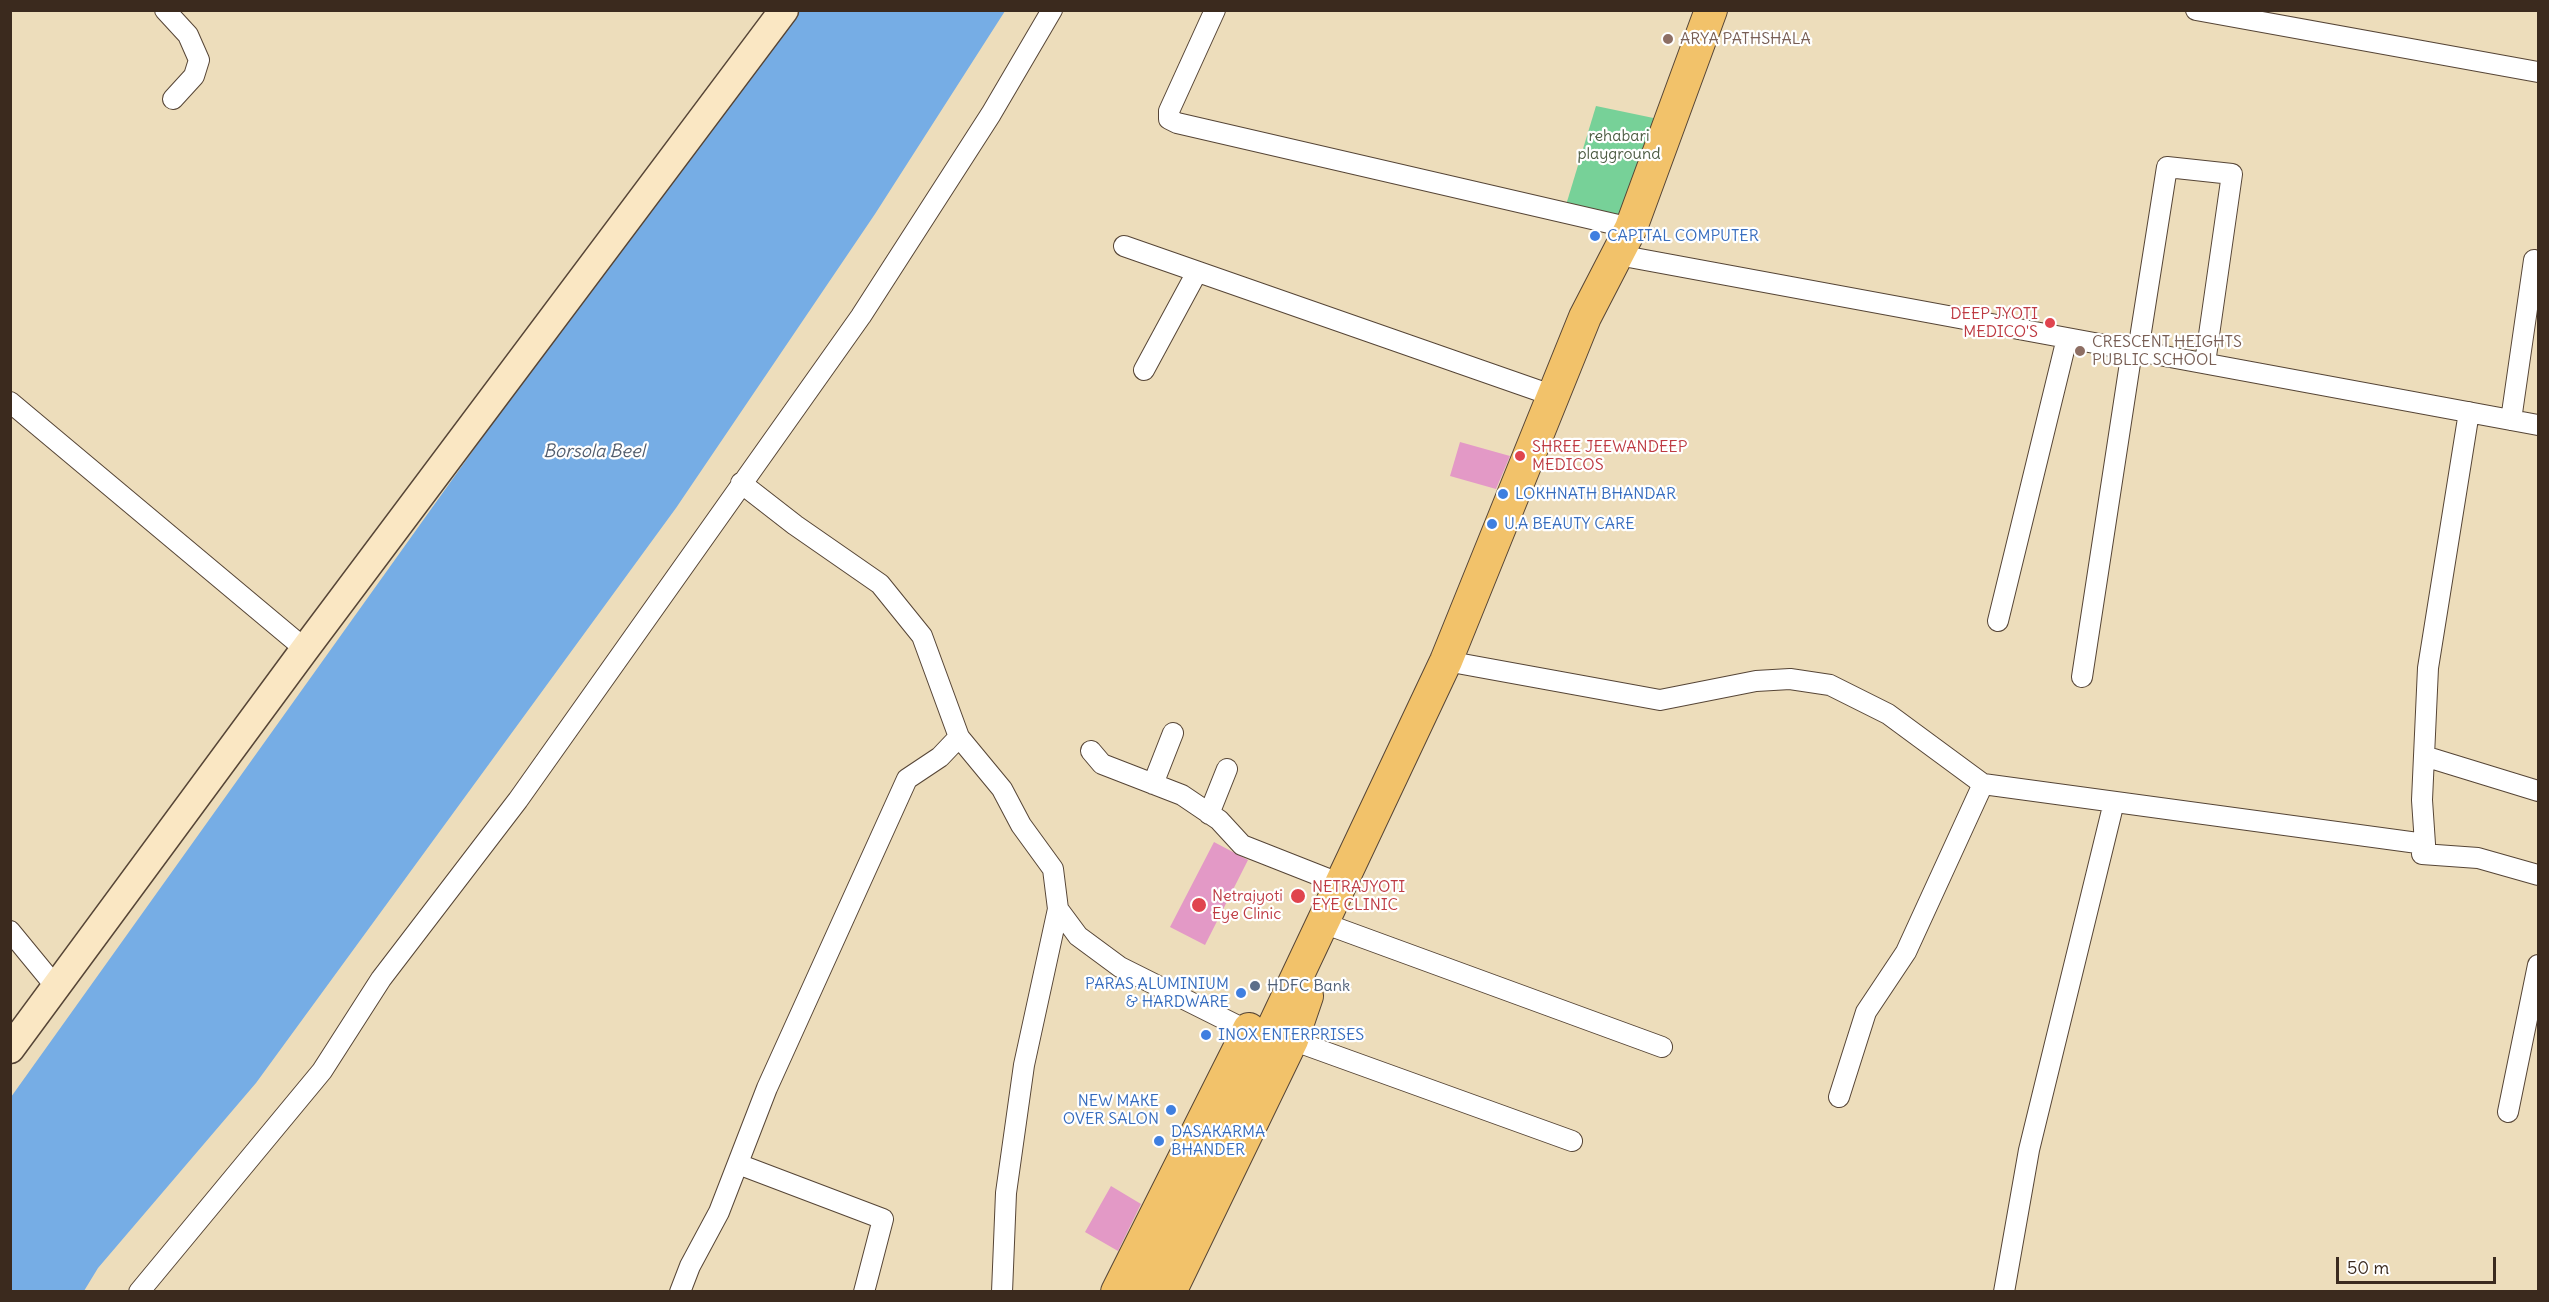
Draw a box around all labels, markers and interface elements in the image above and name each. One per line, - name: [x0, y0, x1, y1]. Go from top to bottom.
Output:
- place label: ARYA PATHSHALA: [1680, 29, 1811, 49]
- marker: ARYA PATHSHALA: [1661, 32, 1675, 46]
- park label: rehabari playground: [1577, 126, 1661, 164]
- place label: CAPITAL COMPUTER: [1607, 226, 1759, 246]
- marker: CAPITAL COMPUTER: [1588, 229, 1602, 243]
- place label: DEEP JYOTI MEDICO'S: [1950, 304, 2038, 342]
- marker: DEEP JYOTI MEDICO'S: [2043, 316, 2057, 330]
- place label: CRESCENT HEIGHTS PUBLIC SCHOOL: [2092, 332, 2242, 370]
- marker: CRESCENT HEIGHTS PUBLIC SCHOOL: [2073, 344, 2087, 358]
- place label: SHREE JEEWANDEEP MEDICOS: [1532, 437, 1687, 475]
- water label: Borsola Beel: [543, 441, 645, 463]
- marker: SHREE JEEWANDEEP MEDICOS: [1513, 449, 1527, 463]
- place label: LOKHNATH BHANDAR: [1515, 484, 1676, 504]
- marker: LOKHNATH BHANDAR: [1496, 487, 1510, 501]
- place label: U.A BEAUTY CARE: [1504, 514, 1635, 534]
- marker: U.A BEAUTY CARE: [1485, 517, 1499, 531]
- place label: NETRAJYOTI EYE CLINIC: [1312, 877, 1405, 915]
- place label: Netrajyoti Eye Clinic: [1212, 886, 1283, 924]
- marker: NETRAJYOTI EYE CLINIC: [1289, 887, 1307, 905]
- marker: Netrajyoti Eye Clinic: [1190, 896, 1208, 914]
- place label: PARAS ALUMINIUM & HARDWARE: [1085, 974, 1229, 1012]
- place label: HDFC Bank: [1267, 976, 1350, 996]
- marker: HDFC Bank: [1248, 979, 1262, 993]
- marker: PARAS ALUMINIUM & HARDWARE: [1234, 986, 1248, 1000]
- place label: INOX ENTERPRISES: [1218, 1025, 1364, 1045]
- marker: INOX ENTERPRISES: [1199, 1028, 1213, 1042]
- place label: NEW MAKE OVER SALON: [1063, 1091, 1159, 1129]
- marker: NEW MAKE OVER SALON: [1164, 1103, 1178, 1117]
- place label: DASAKARMA BHANDER: [1171, 1122, 1265, 1160]
- marker: DASAKARMA BHANDER: [1152, 1134, 1166, 1148]
- scale bar: [2339, 1245, 2500, 1283]
- text: 50 m: [2347, 1256, 2389, 1279]

